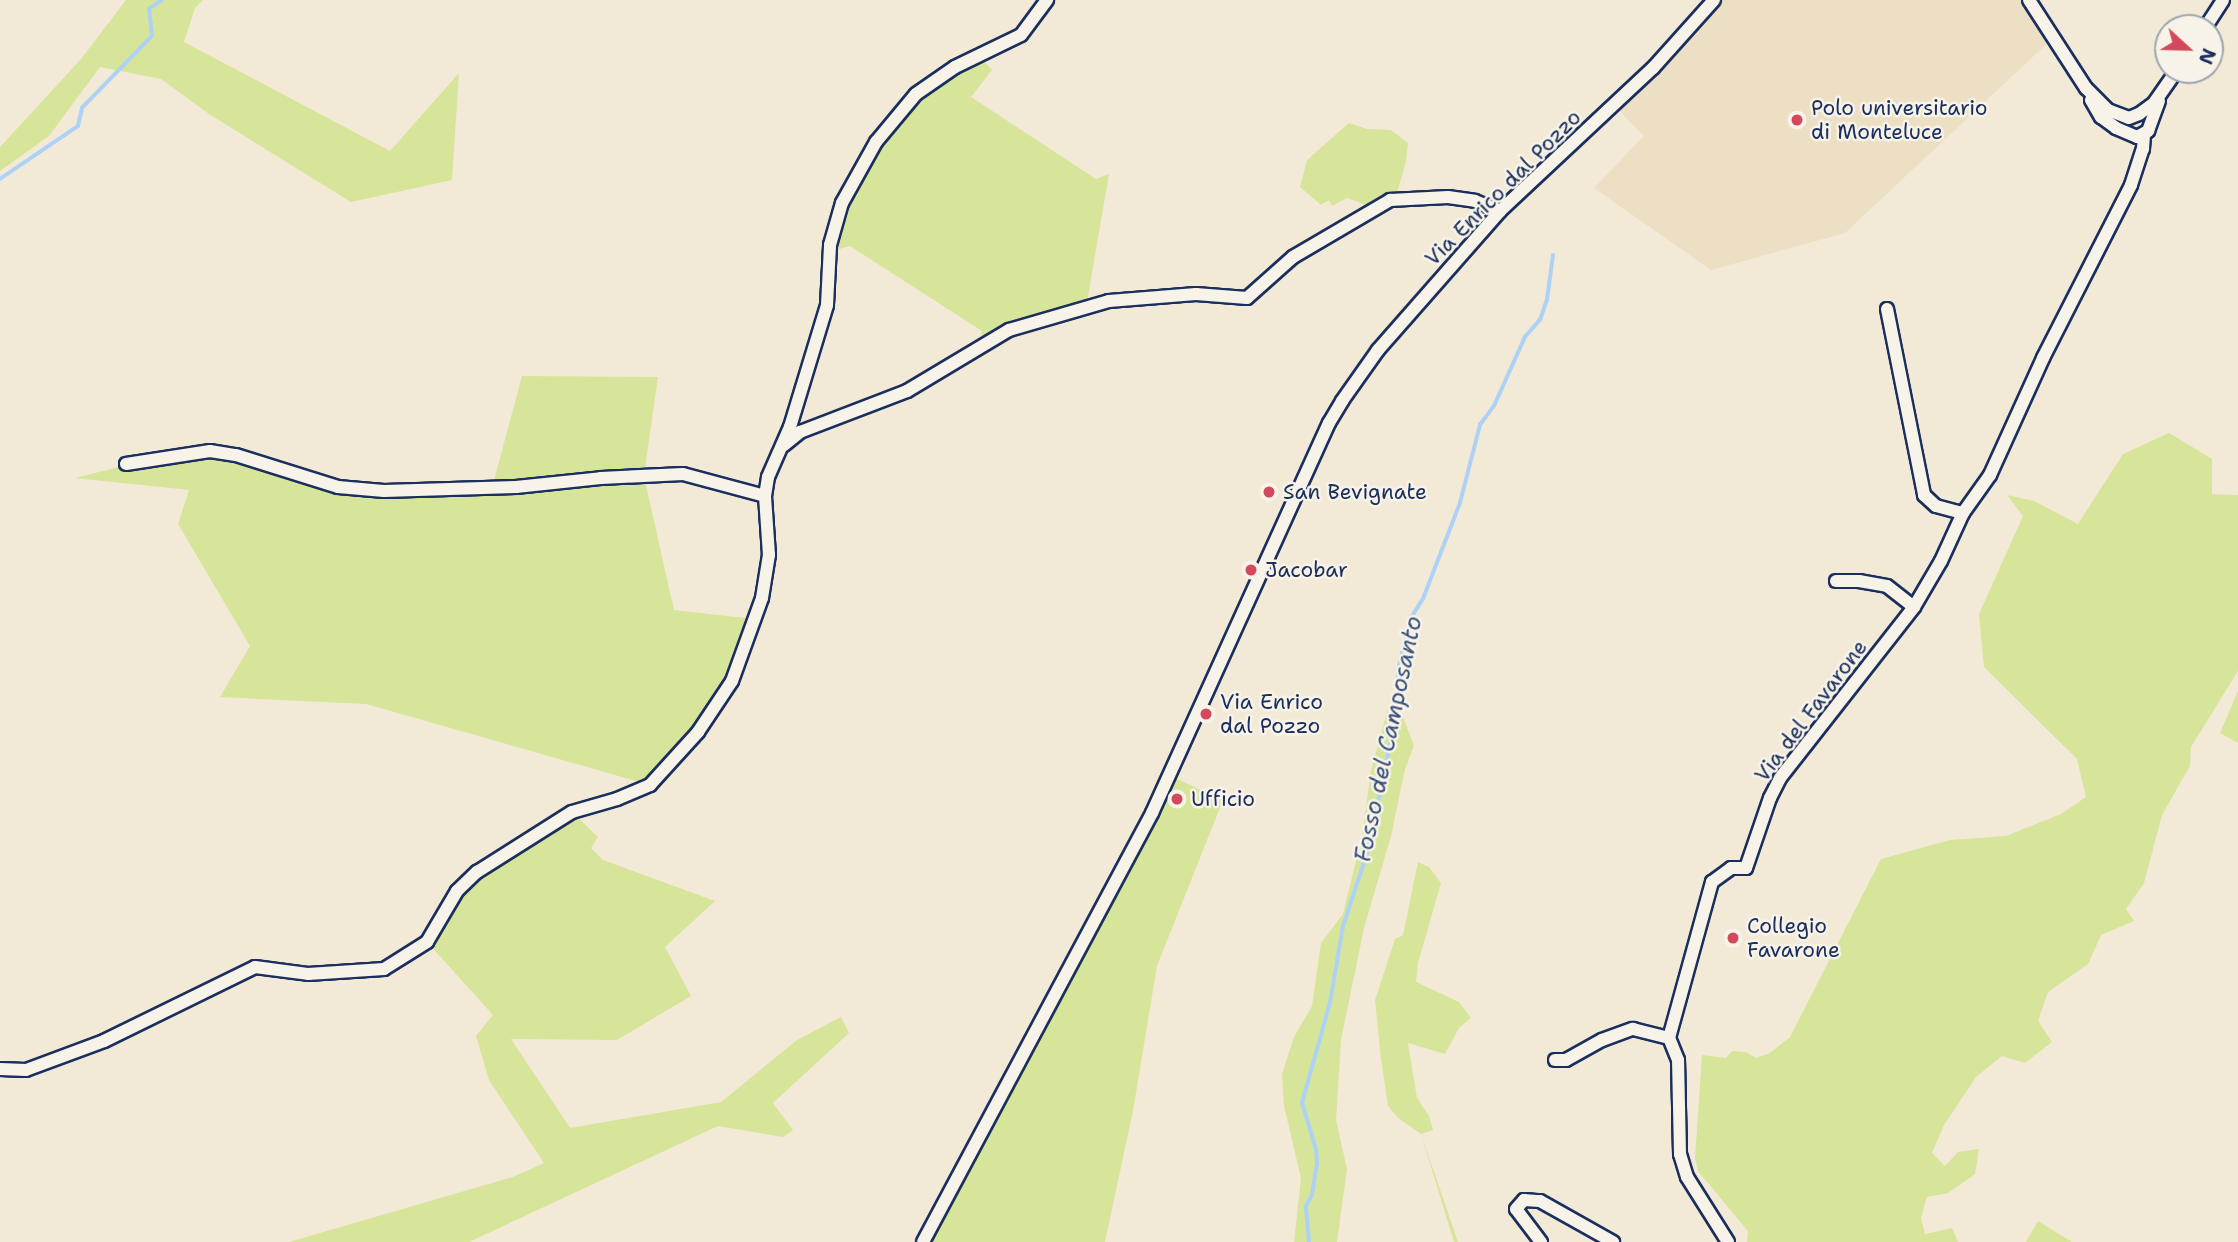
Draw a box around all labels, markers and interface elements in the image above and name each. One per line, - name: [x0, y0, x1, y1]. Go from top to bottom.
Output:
- north arrow: [2154, 14, 2224, 84]
- text: N: [2193, 45, 2221, 68]
- place label: Polo universitario di Monteluce: [1811, 95, 1988, 145]
- street label: Via Enrico dal Pozzo: [1420, 105, 1586, 271]
- marker: Polo universitario di Monteluce: [1789, 112, 1805, 128]
- place label: San Bevignate: [1283, 479, 1427, 505]
- marker: San Bevignate: [1261, 484, 1277, 500]
- place label: Jacobar: [1265, 557, 1348, 583]
- marker: Jacobar: [1243, 562, 1259, 578]
- water label: Fosso del Camposanto: [1348, 614, 1428, 864]
- street label: Via del Favarone: [1749, 635, 1873, 787]
- place label: Via Enrico dal Pozzo: [1220, 689, 1323, 739]
- marker: Via Enrico dal Pozzo: [1198, 706, 1214, 722]
- place label: Ufficio: [1191, 786, 1255, 812]
- marker: Ufficio: [1169, 791, 1185, 807]
- place label: Collegio Favarone: [1747, 913, 1840, 963]
- marker: Collegio Favarone: [1725, 930, 1741, 946]

